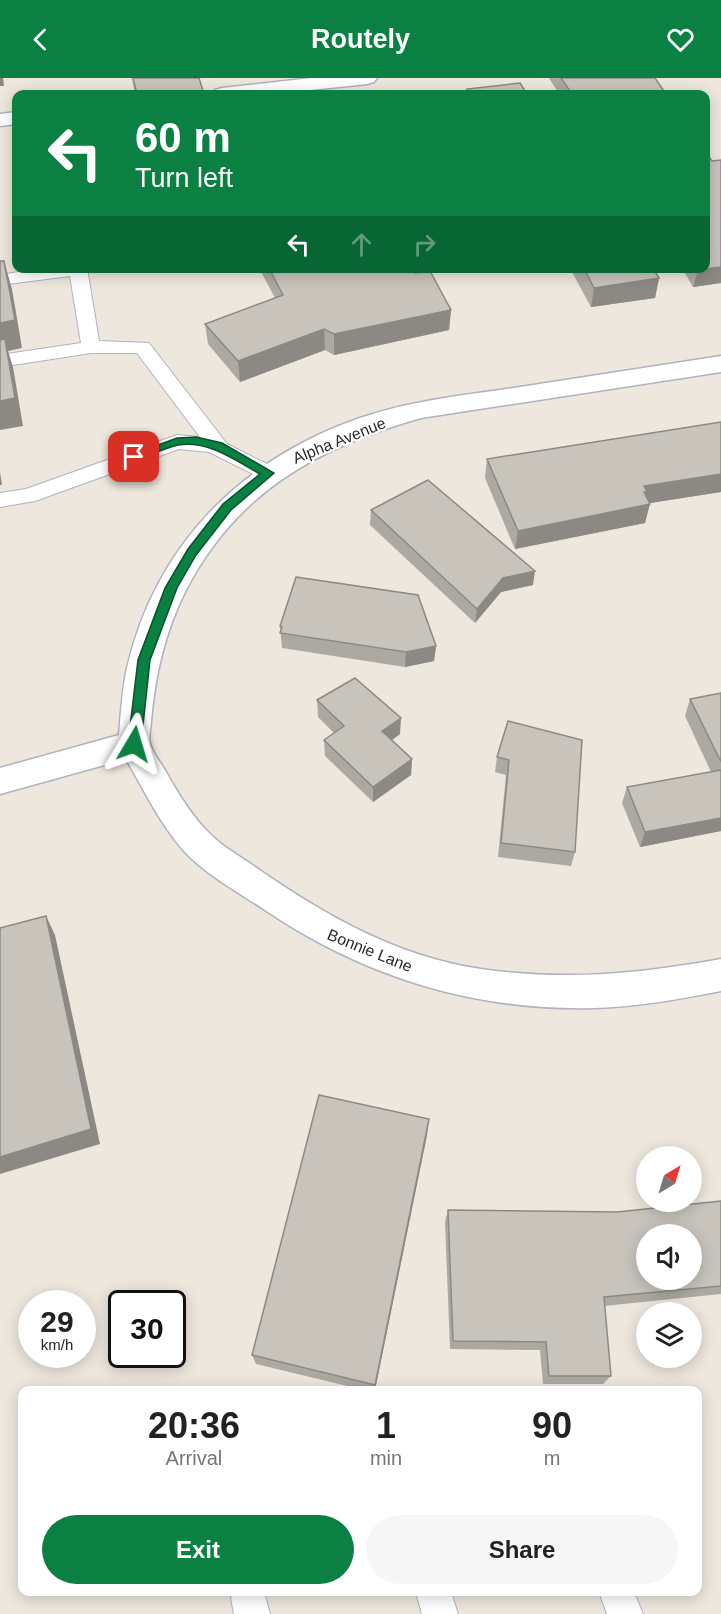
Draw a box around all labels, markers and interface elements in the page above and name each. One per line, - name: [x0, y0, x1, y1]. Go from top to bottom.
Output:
- icon: back: [24, 23, 57, 56]
- icon: heart: [664, 23, 697, 56]
- text: Routely: [311, 24, 410, 54]
- icon: left: [36, 114, 114, 192]
- text: 60 m: [135, 114, 231, 161]
- text: Turn left: [135, 163, 233, 193]
- icon: left: [282, 228, 315, 261]
- icon: ahead: [345, 228, 378, 261]
- icon: right: [408, 228, 441, 261]
- street label: Alpha Avenue: [290, 414, 388, 467]
- pin: [108, 431, 159, 482]
- icon: arrive: [117, 440, 150, 473]
- position arrow: [102, 712, 166, 776]
- street label: Bonnie Lane: [325, 926, 415, 975]
- north arrow: [636, 1146, 702, 1212]
- map controls: [636, 1146, 702, 1368]
- button: sound: [636, 1224, 702, 1290]
- speed limit sign: 30: [108, 1290, 186, 1368]
- button: layers: [636, 1302, 702, 1368]
- text: 29: [40, 1305, 74, 1338]
- text: km/h: [41, 1336, 73, 1353]
- text: 20:36: [148, 1405, 240, 1446]
- text: 1: [376, 1405, 396, 1446]
- text: 90: [532, 1405, 572, 1446]
- text: Arrival: [166, 1447, 222, 1469]
- text: min: [370, 1447, 402, 1469]
- text: m: [544, 1447, 560, 1469]
- button: Exit: [42, 1515, 354, 1584]
- button: Share: [366, 1515, 678, 1584]

